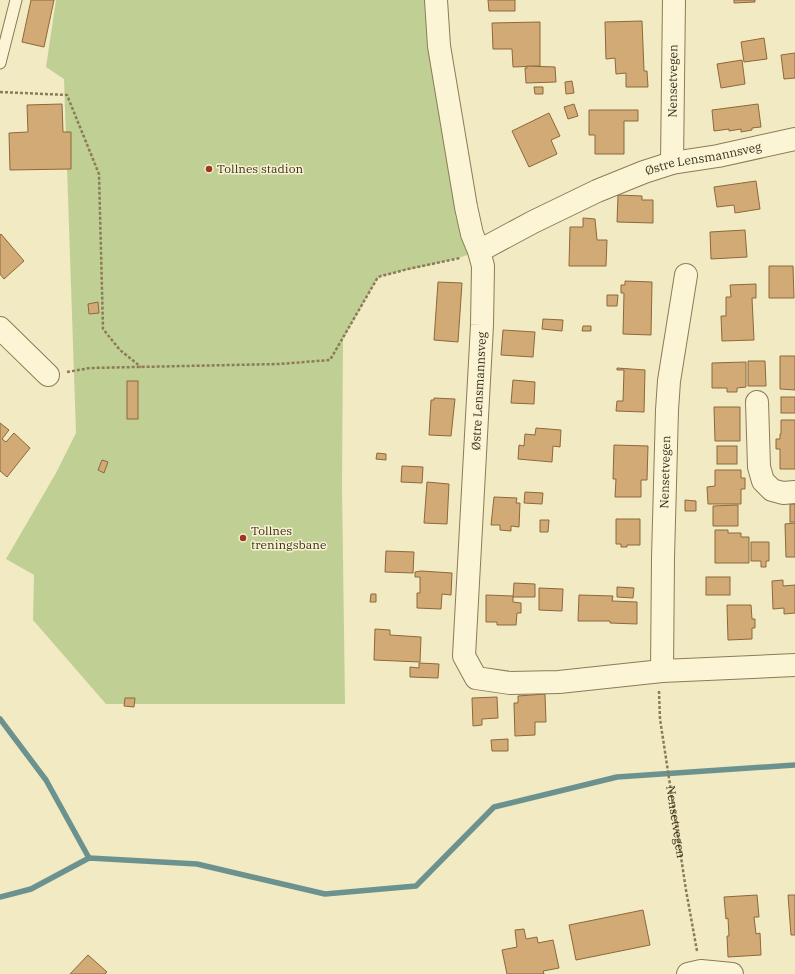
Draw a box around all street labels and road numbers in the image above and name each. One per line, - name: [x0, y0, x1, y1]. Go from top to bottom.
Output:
- street label: Nensetvegen: [665, 44, 680, 118]
- street label: Østre Lensmannsveg: [643, 139, 763, 178]
- street label: Østre Lensmannsveg: [468, 331, 489, 451]
- street label: Nensetvegen: [656, 435, 673, 509]
- street label: Nensetvegen: [663, 784, 689, 859]

